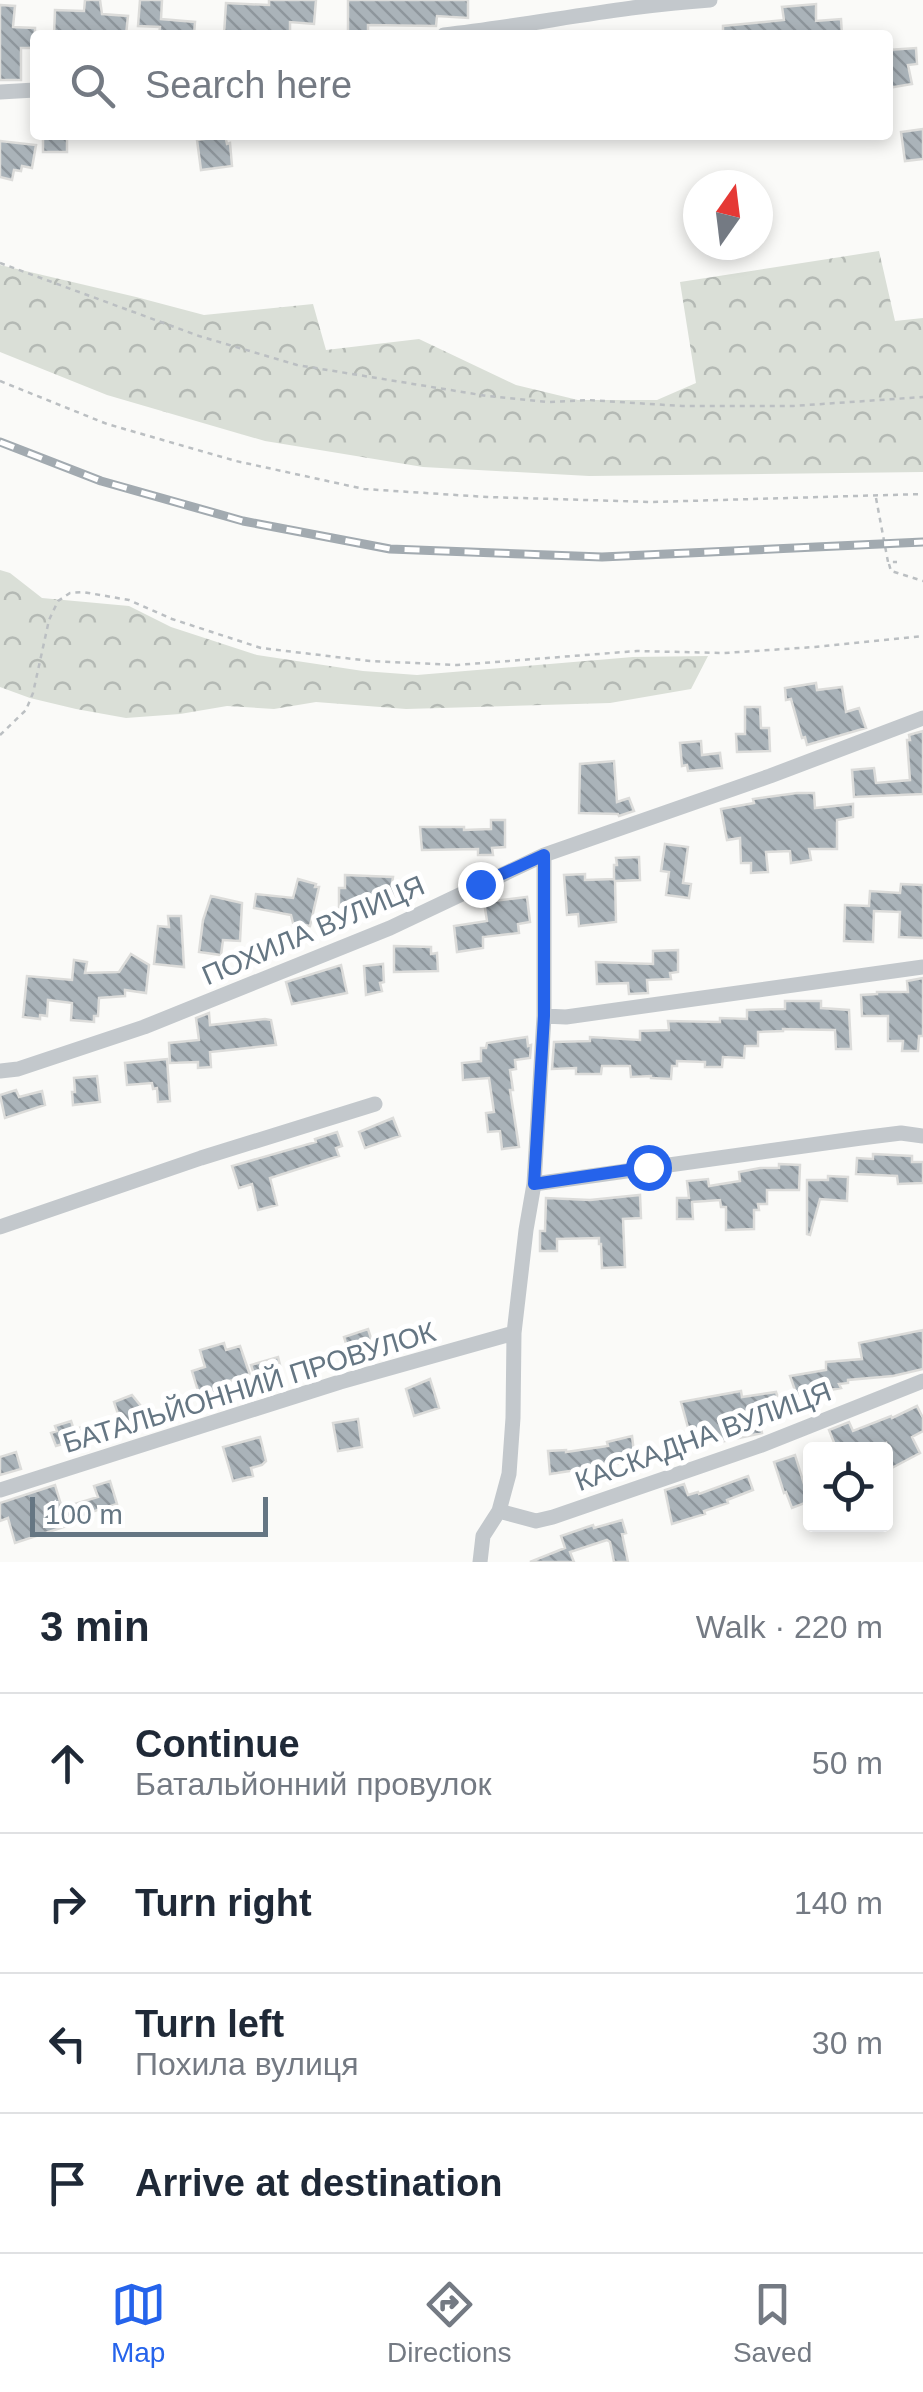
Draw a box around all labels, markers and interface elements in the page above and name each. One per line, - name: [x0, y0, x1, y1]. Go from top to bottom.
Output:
- search box: [30, 30, 893, 140]
- icon: search: [65, 58, 120, 113]
- text: Search here: [145, 64, 352, 106]
- north arrow: [683, 170, 773, 260]
- route end: [458, 862, 504, 908]
- street label: ПОХИЛА ВУЛИЦЯ: [197, 870, 429, 991]
- route start: [626, 1145, 672, 1191]
- street label: БАТАЛЬЙОННИЙ ПРОВУЛОК: [59, 1316, 440, 1459]
- street label: КАСКАДНА ВУЛИЦЯ: [571, 1376, 835, 1497]
- map controls: [803, 1442, 893, 1532]
- button: locate: [803, 1442, 893, 1532]
- scale bar: [30, 1492, 268, 1536]
- text: 100 m: [45, 1499, 123, 1530]
- text: 3 min: [40, 1603, 150, 1650]
- text: Walk · 220 m: [696, 1609, 883, 1645]
- text: Continue: [135, 1723, 300, 1765]
- icon: ahead: [40, 1736, 95, 1791]
- text: 50 m: [812, 1745, 883, 1781]
- text: Батальйонний провулок: [135, 1766, 492, 1802]
- icon: right: [40, 1876, 95, 1931]
- text: Turn right: [135, 1882, 312, 1924]
- text: 140 m: [794, 1885, 883, 1921]
- text: Turn left: [135, 2003, 284, 2045]
- icon: left: [40, 2016, 95, 2071]
- text: 30 m: [812, 2025, 883, 2061]
- text: Похила вулиця: [135, 2046, 358, 2082]
- icon: arrive: [40, 2156, 95, 2211]
- text: Arrive at destination: [135, 2162, 502, 2204]
- tab: Map: [111, 2277, 166, 2369]
- tab: Directions: [387, 2277, 512, 2369]
- tab: Saved: [733, 2277, 812, 2369]

